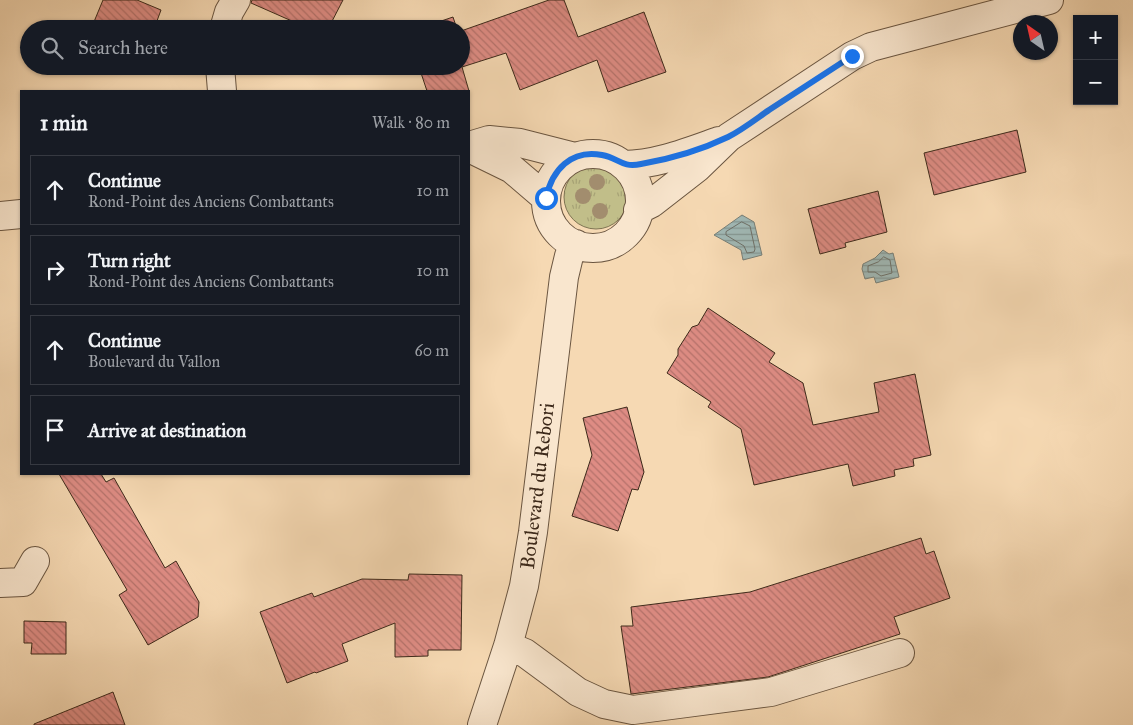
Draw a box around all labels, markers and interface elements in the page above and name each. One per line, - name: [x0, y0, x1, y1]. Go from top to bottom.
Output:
- north arrow: [1013, 15, 1058, 60]
- map controls: [1073, 15, 1118, 105]
- button: +: [1073, 15, 1118, 60]
- search box: [20, 20, 470, 75]
- icon: search: [38, 34, 66, 62]
- text: Search here: [78, 36, 168, 59]
- route end: [841, 45, 864, 68]
- button: −: [1073, 60, 1118, 105]
- text: 1 min: [40, 110, 88, 136]
- text: Walk · 80 m: [372, 113, 450, 132]
- text: Continue: [88, 169, 161, 192]
- icon: ahead: [41, 176, 69, 204]
- text: 10 m: [417, 181, 449, 200]
- route start: [535, 187, 558, 210]
- text: Rond-Point des Anciens Combattants: [88, 192, 334, 211]
- text: Turn right: [88, 249, 171, 272]
- icon: right: [41, 256, 69, 284]
- text: 10 m: [417, 261, 449, 280]
- text: Rond-Point des Anciens Combattants: [88, 272, 334, 291]
- text: Continue: [88, 329, 161, 352]
- icon: ahead: [41, 336, 69, 364]
- text: 60 m: [415, 341, 449, 360]
- text: Boulevard du Vallon: [88, 352, 220, 371]
- street label: Boulevard du Rebori: [515, 401, 559, 571]
- icon: arrive: [41, 416, 69, 444]
- text: Arrive at destination: [88, 419, 246, 442]

